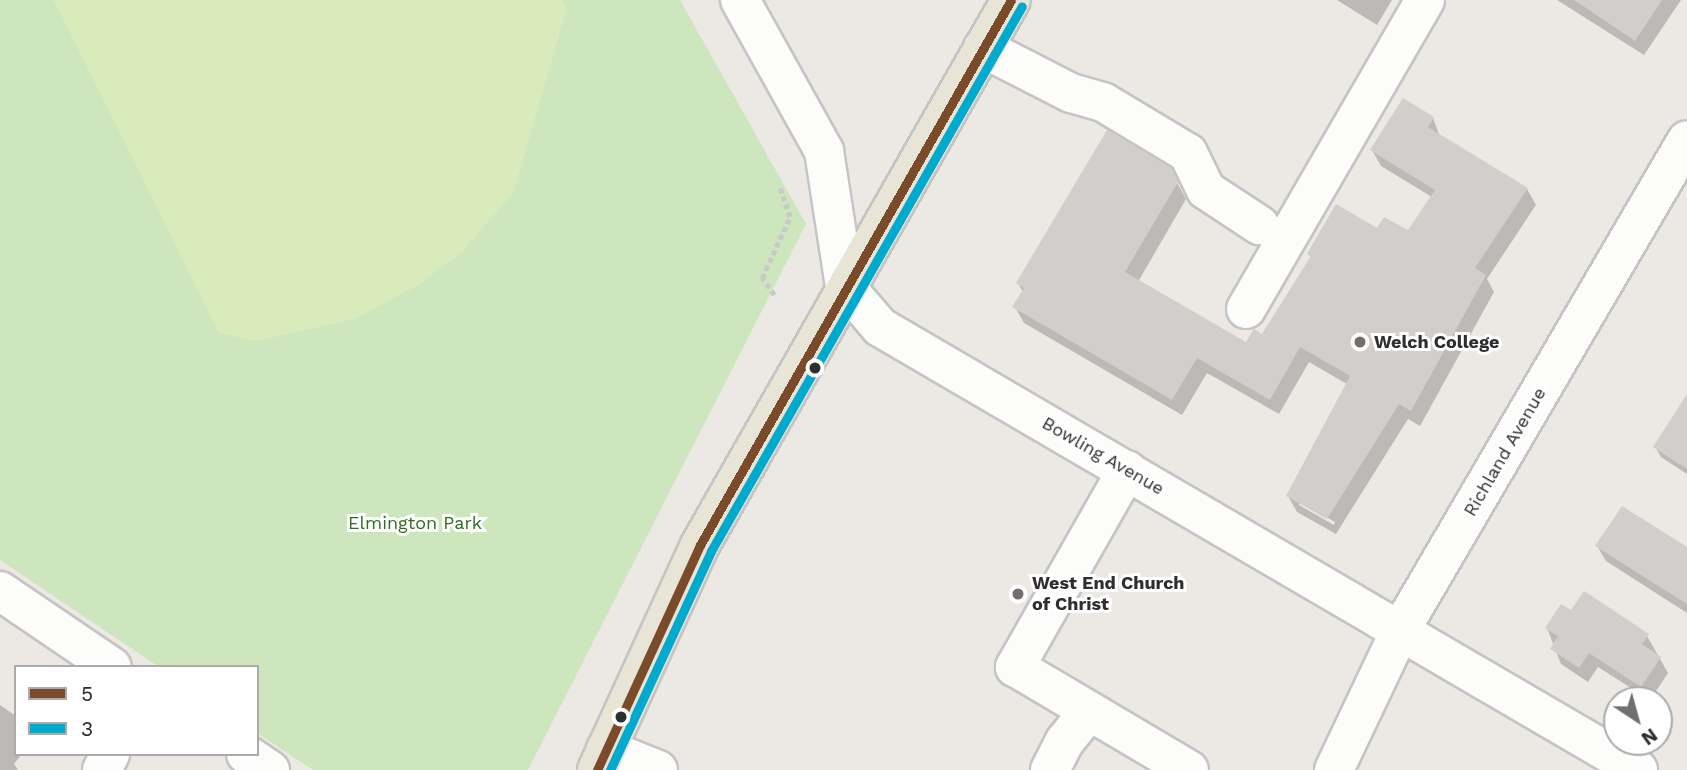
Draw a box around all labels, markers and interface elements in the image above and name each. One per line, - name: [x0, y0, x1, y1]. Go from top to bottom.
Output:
- place label: Welch College: [1374, 331, 1500, 353]
- marker: Welch College: [1352, 334, 1368, 350]
- unlabelled marker: [808, 361, 822, 375]
- street label: Richland Avenue: [1459, 383, 1551, 521]
- street label: Bowling Avenue: [1038, 412, 1168, 500]
- park label: Elmington Park: [348, 512, 482, 534]
- place label: West End Church of Christ: [1032, 573, 1185, 616]
- marker: West End Church of Christ: [1010, 586, 1026, 602]
- legend: [14, 665, 259, 756]
- text: 5: [81, 681, 93, 706]
- north arrow: [1603, 686, 1673, 756]
- unlabelled marker: [614, 710, 628, 724]
- text: 3: [81, 716, 93, 741]
- text: N: [1637, 723, 1662, 750]

